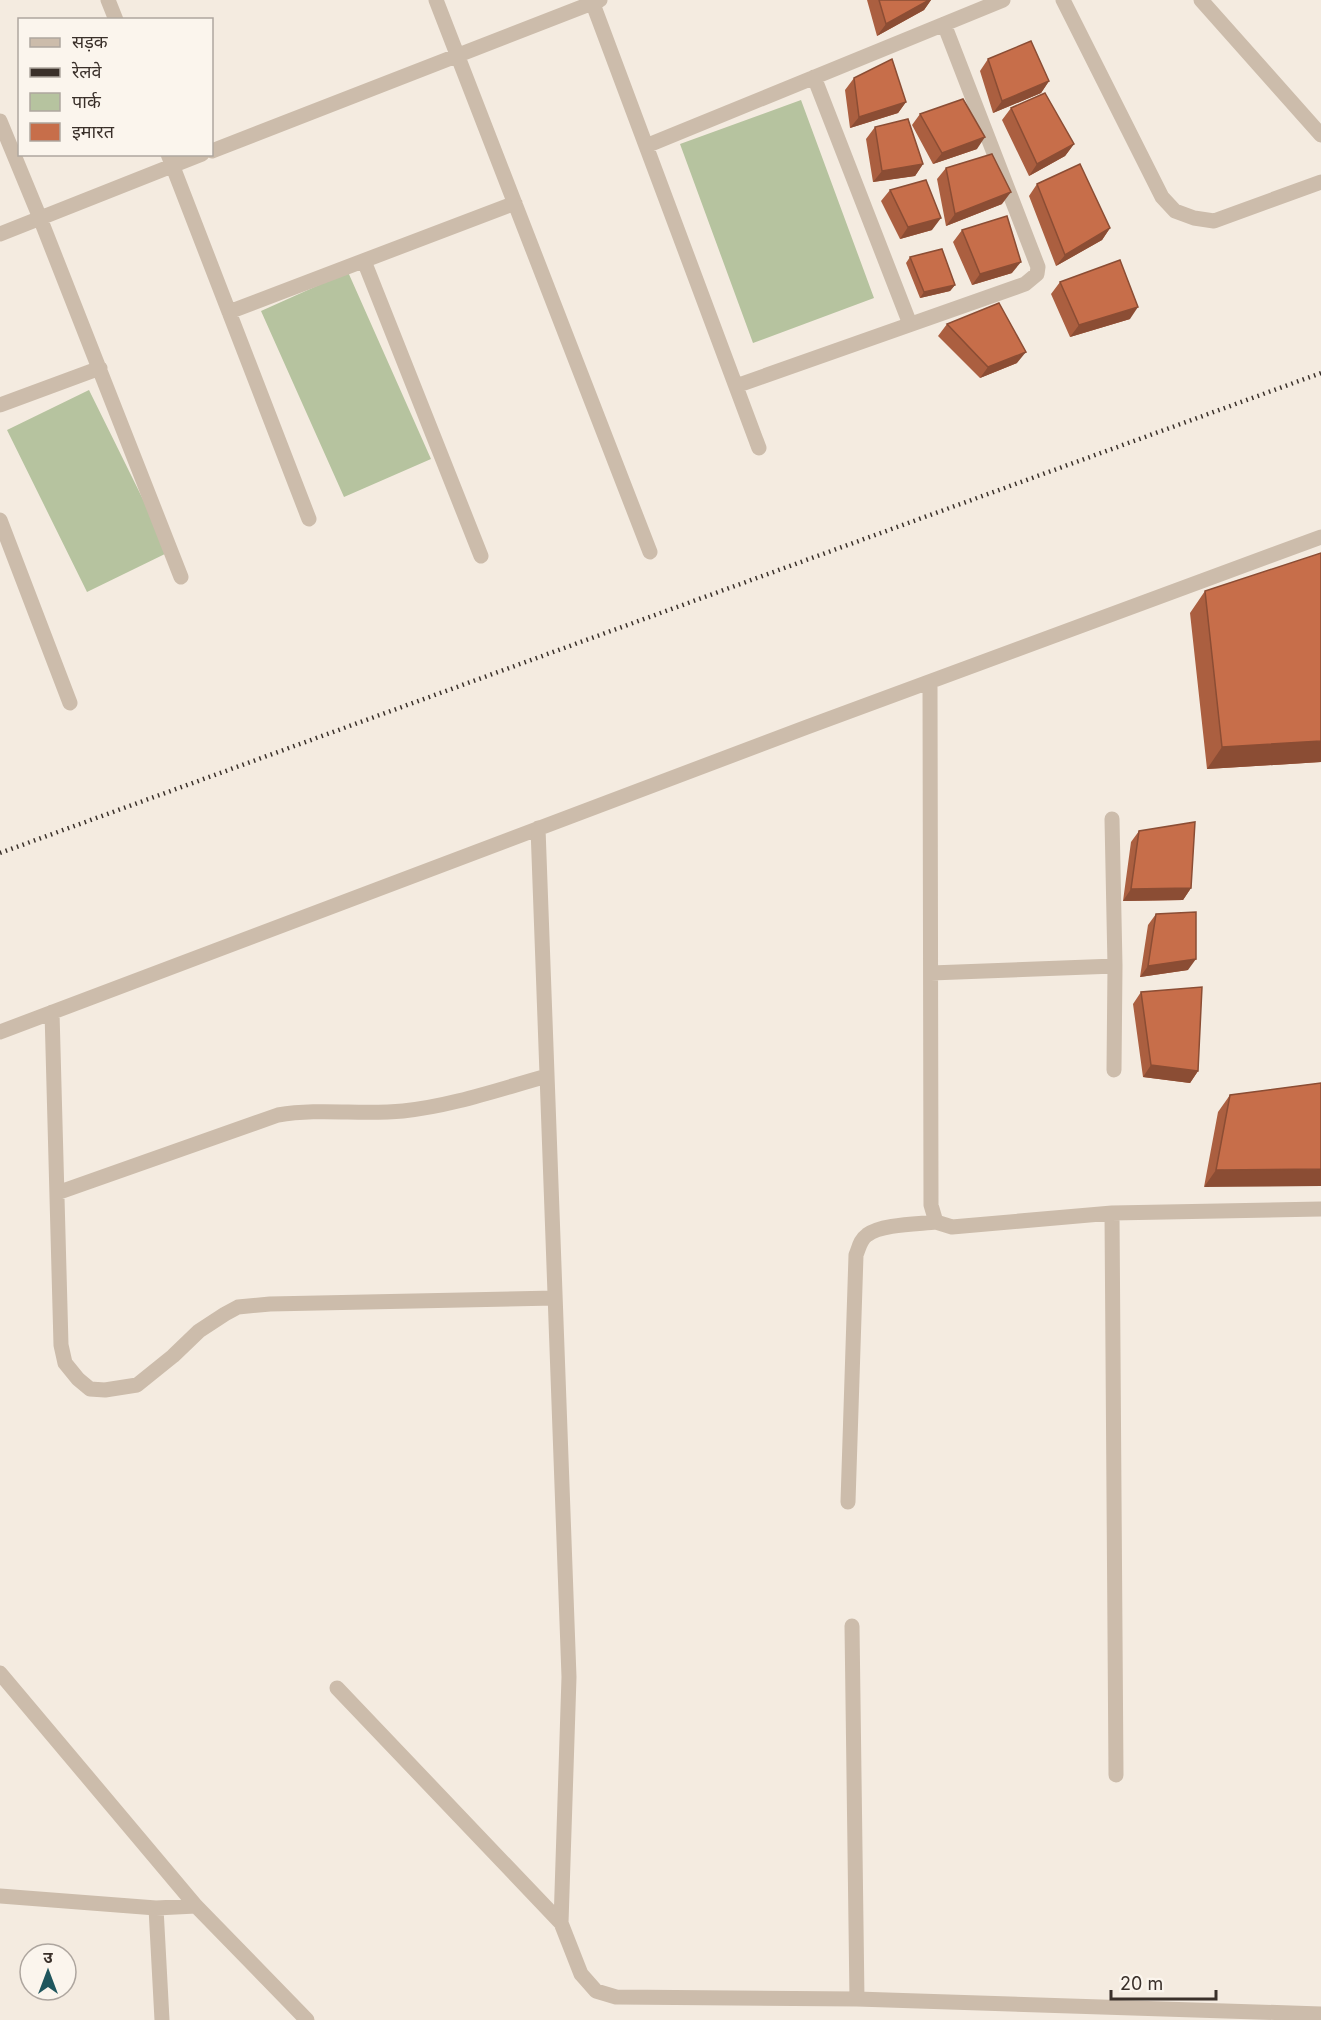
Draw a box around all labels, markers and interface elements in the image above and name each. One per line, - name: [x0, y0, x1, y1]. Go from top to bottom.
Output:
- legend: [18, 18, 213, 156]
- text: सड़क: [72, 31, 109, 52]
- text: रेलवे: [71, 61, 103, 82]
- text: पार्क: [72, 91, 102, 112]
- text: इमारत: [72, 121, 115, 142]
- north arrow: [18, 1942, 78, 2002]
- text: उ: [43, 1947, 53, 1967]
- scale bar: [1111, 1963, 1216, 2001]
- text: 20 m: [1120, 1973, 1163, 1994]

